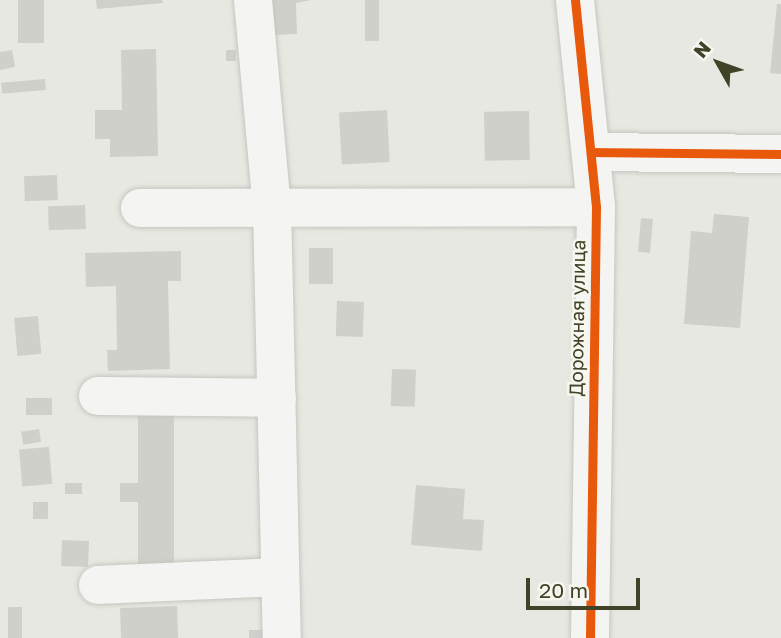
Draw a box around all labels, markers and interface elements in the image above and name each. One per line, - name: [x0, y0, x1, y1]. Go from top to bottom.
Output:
- north arrow: [683, 28, 753, 98]
- text: N: [688, 36, 715, 62]
- street label: Дорожная улица: [564, 240, 590, 396]
- scale bar: [529, 564, 643, 608]
- text: 20 m: [539, 577, 588, 603]

